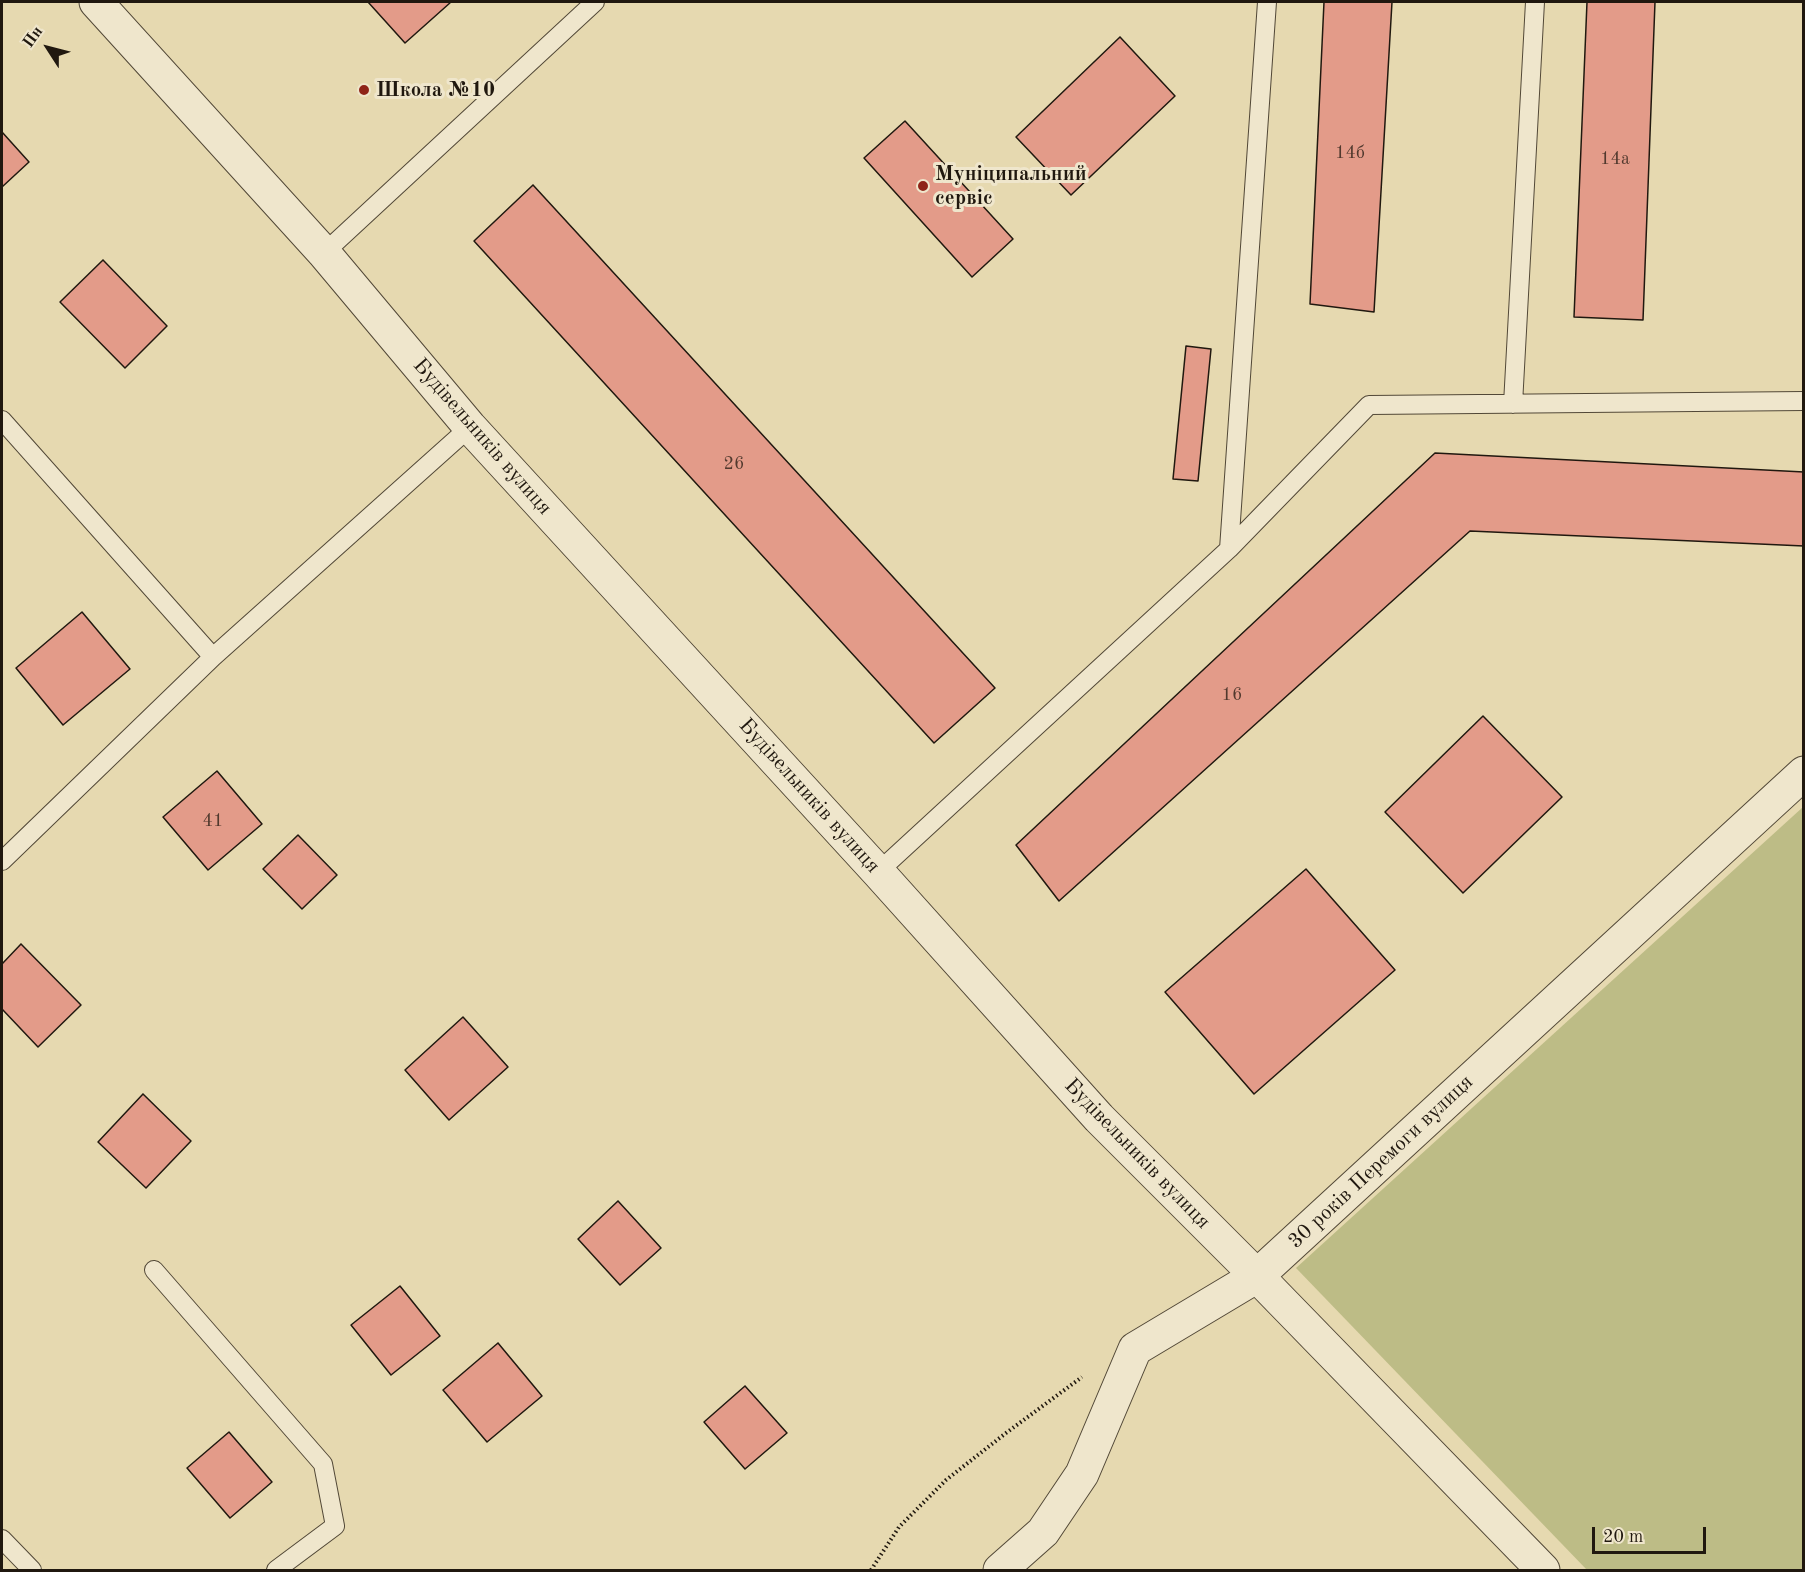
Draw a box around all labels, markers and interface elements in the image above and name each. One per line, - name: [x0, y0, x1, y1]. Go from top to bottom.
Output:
- north arrow: [18, 18, 78, 78]
- text: Пн: [20, 24, 46, 51]
- place label: Школа №10: [376, 77, 495, 103]
- marker: Школа №10: [357, 83, 371, 97]
- house number: 14б: [1335, 142, 1365, 164]
- house number: 14а: [1600, 148, 1630, 170]
- place label: Муніципальний сервіс: [935, 161, 1087, 211]
- marker: Муніципальний сервіс: [916, 179, 930, 193]
- street label: Будівельників вулиця: [407, 353, 557, 521]
- house number: 26: [724, 453, 744, 475]
- house number: 16: [1222, 684, 1242, 706]
- street label: Будівельників вулиця: [733, 713, 885, 879]
- house number: 41: [203, 810, 223, 832]
- street label: 30 років Перемоги вулиця: [1283, 1070, 1479, 1254]
- street label: Будівельників вулиця: [1059, 1074, 1215, 1234]
- scale bar: [1595, 1515, 1709, 1553]
- text: 20 m: [1603, 1528, 1643, 1546]

